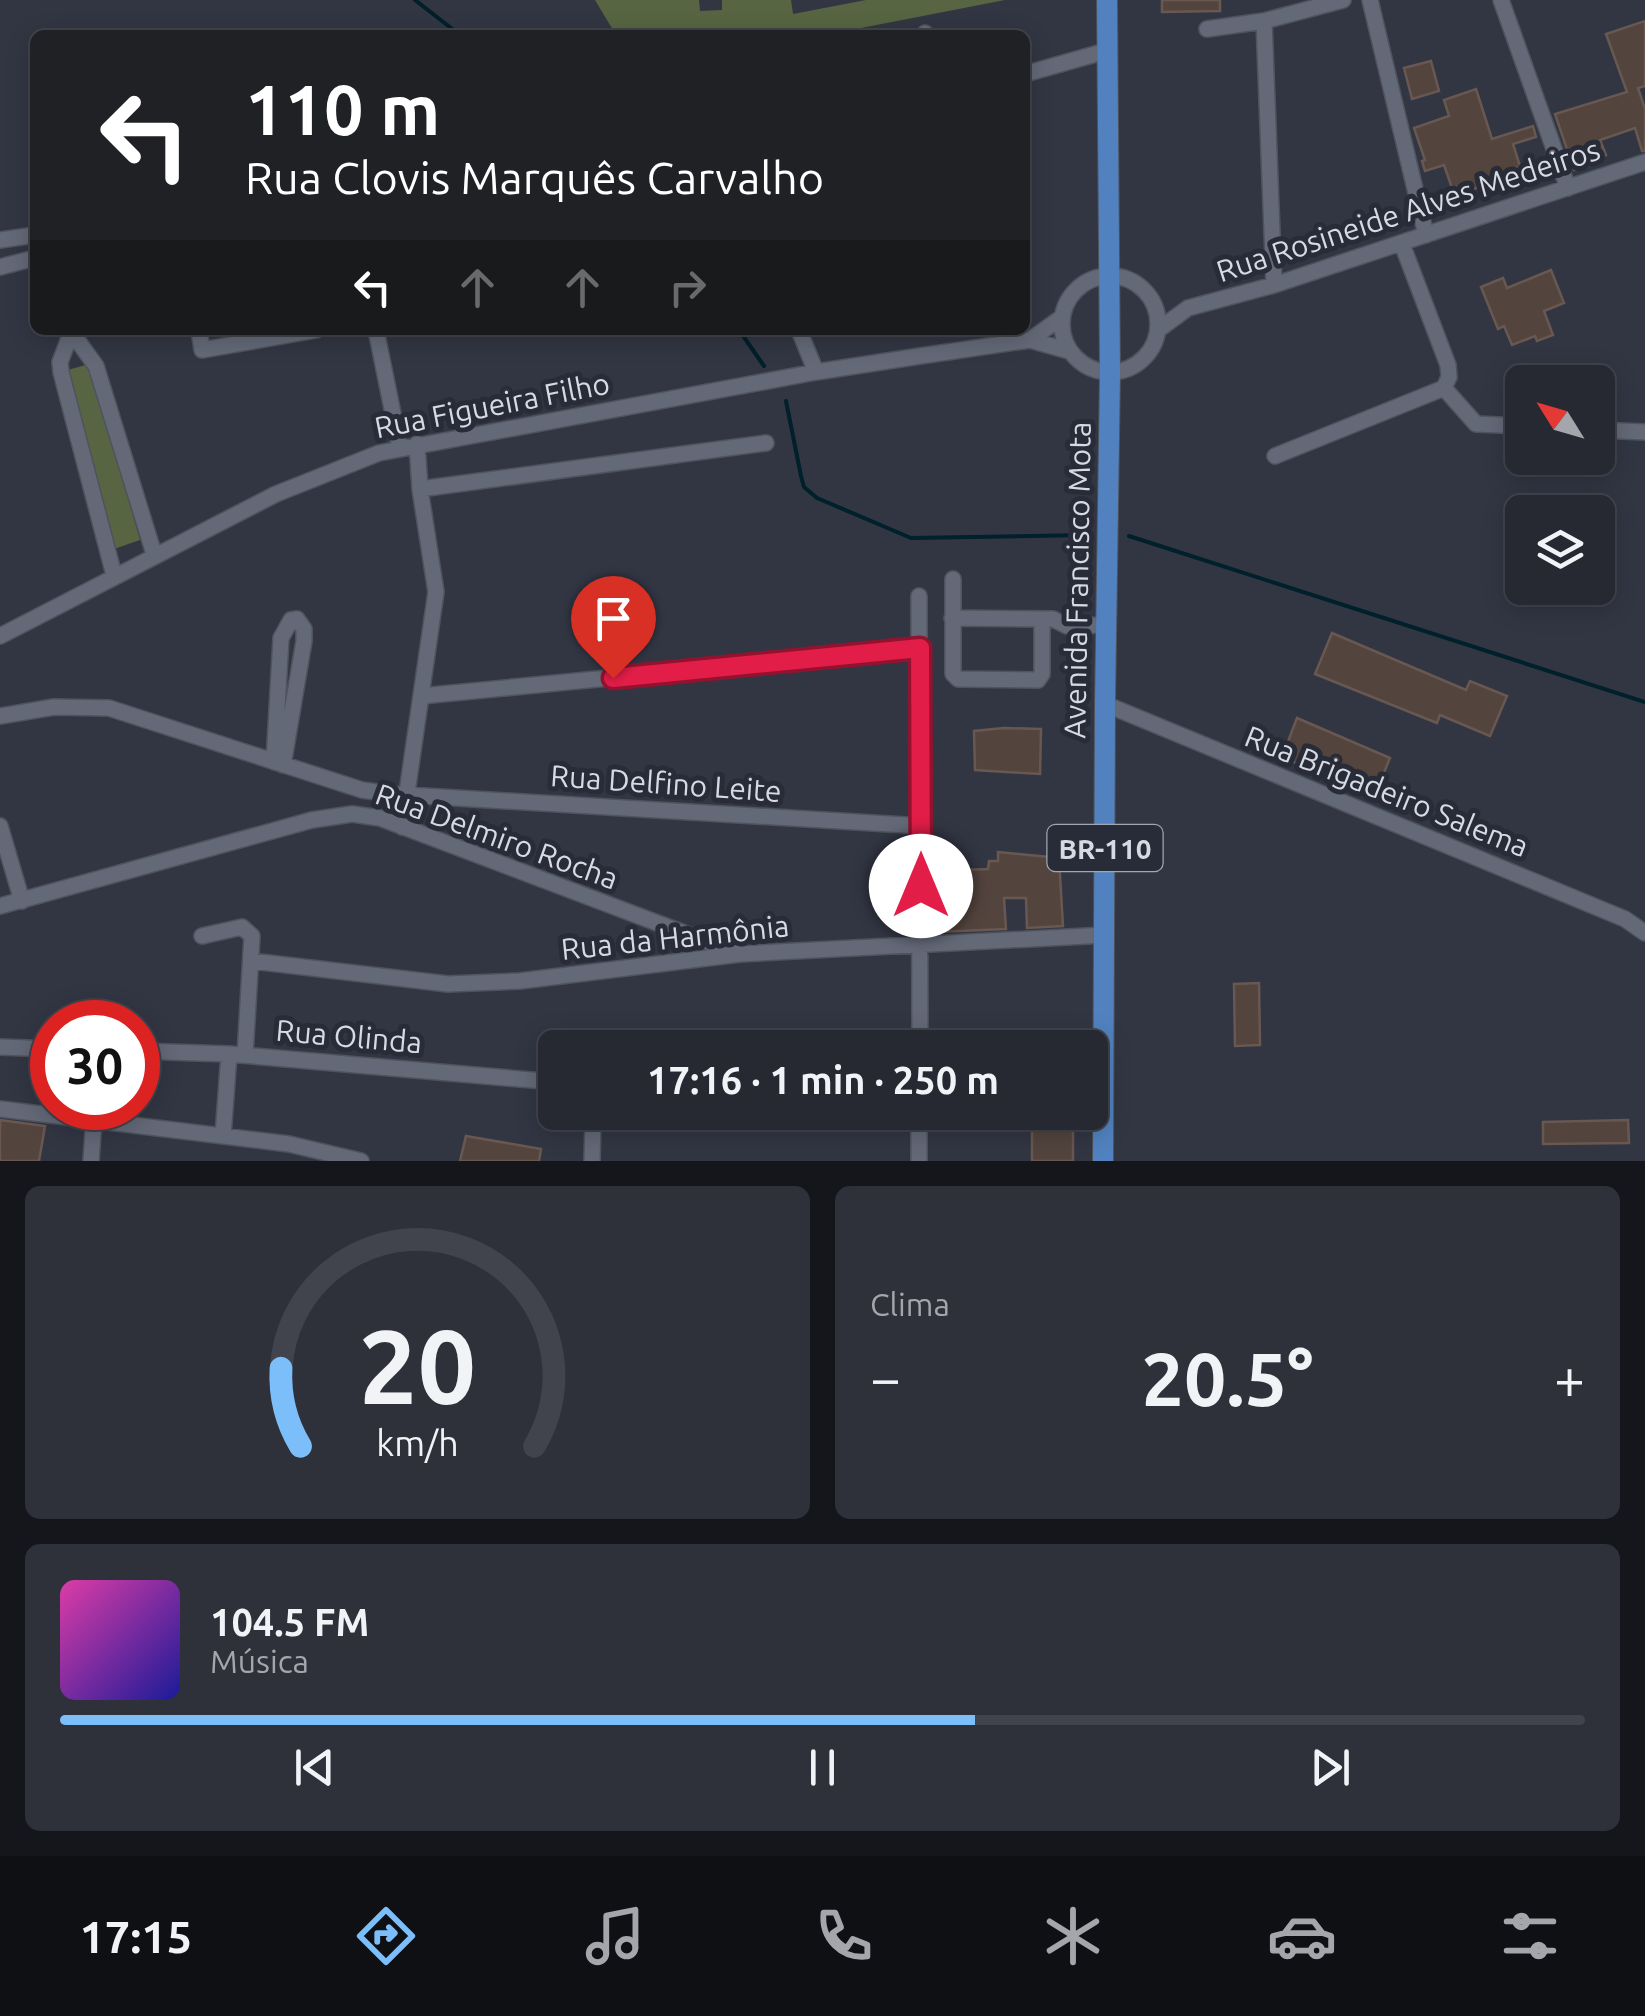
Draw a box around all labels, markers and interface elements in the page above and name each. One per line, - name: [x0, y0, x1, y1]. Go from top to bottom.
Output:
- icon: left: [80, 70, 210, 200]
- text: 110 m: [245, 70, 440, 148]
- street label: Rua Rosineide Alves Medeiros: [1212, 132, 1604, 288]
- text: Rua Clovis Marquês Carvalho: [245, 152, 824, 203]
- icon: left: [345, 260, 400, 315]
- icon: ahead: [450, 260, 505, 315]
- icon: ahead: [555, 260, 610, 315]
- icon: right: [660, 260, 715, 315]
- north arrow: [1505, 365, 1615, 475]
- map controls: [1505, 365, 1615, 605]
- street label: Rua Figueira Filho: [372, 366, 612, 444]
- street label: Avenida Francisco Mota: [1057, 421, 1097, 739]
- button: layers: [1505, 495, 1615, 605]
- pin: [571, 576, 656, 679]
- icon: arrive: [586, 591, 641, 646]
- street label: Rua Brigadeiro Salema: [1240, 719, 1534, 863]
- street label: Rua Delfino Leite: [549, 758, 783, 808]
- street label: Rua Delmiro Rocha: [371, 776, 623, 896]
- road number: BR-110: [1048, 825, 1162, 871]
- position arrow: [869, 834, 973, 938]
- street label: Rua da Harmônia: [559, 908, 791, 966]
- speed limit sign: 30: [30, 1000, 160, 1130]
- street label: Rua Olinda: [274, 1013, 424, 1059]
- text: 17:16 · 1 min · 250 m: [647, 1059, 999, 1101]
- text: Clima: [870, 1286, 950, 1322]
- text: 20: [359, 1307, 476, 1424]
- text: 20.5°: [1142, 1336, 1313, 1420]
- text: −: [870, 1347, 901, 1408]
- text: +: [1554, 1347, 1585, 1408]
- text: km/h: [376, 1423, 459, 1463]
- text: 104.5 FM: [210, 1601, 369, 1643]
- text: Música: [210, 1643, 309, 1679]
- icon: previous: [287, 1740, 342, 1795]
- icon: pause: [795, 1740, 850, 1795]
- icon: next: [1303, 1740, 1358, 1795]
- icon: directions: [351, 1901, 421, 1971]
- icon: music: [580, 1901, 650, 1971]
- icon: phone: [809, 1901, 879, 1971]
- icon: climate: [1038, 1901, 1108, 1971]
- icon: car: [1267, 1901, 1337, 1971]
- icon: filters: [1495, 1901, 1565, 1971]
- text: 17:15: [79, 1911, 192, 1962]

